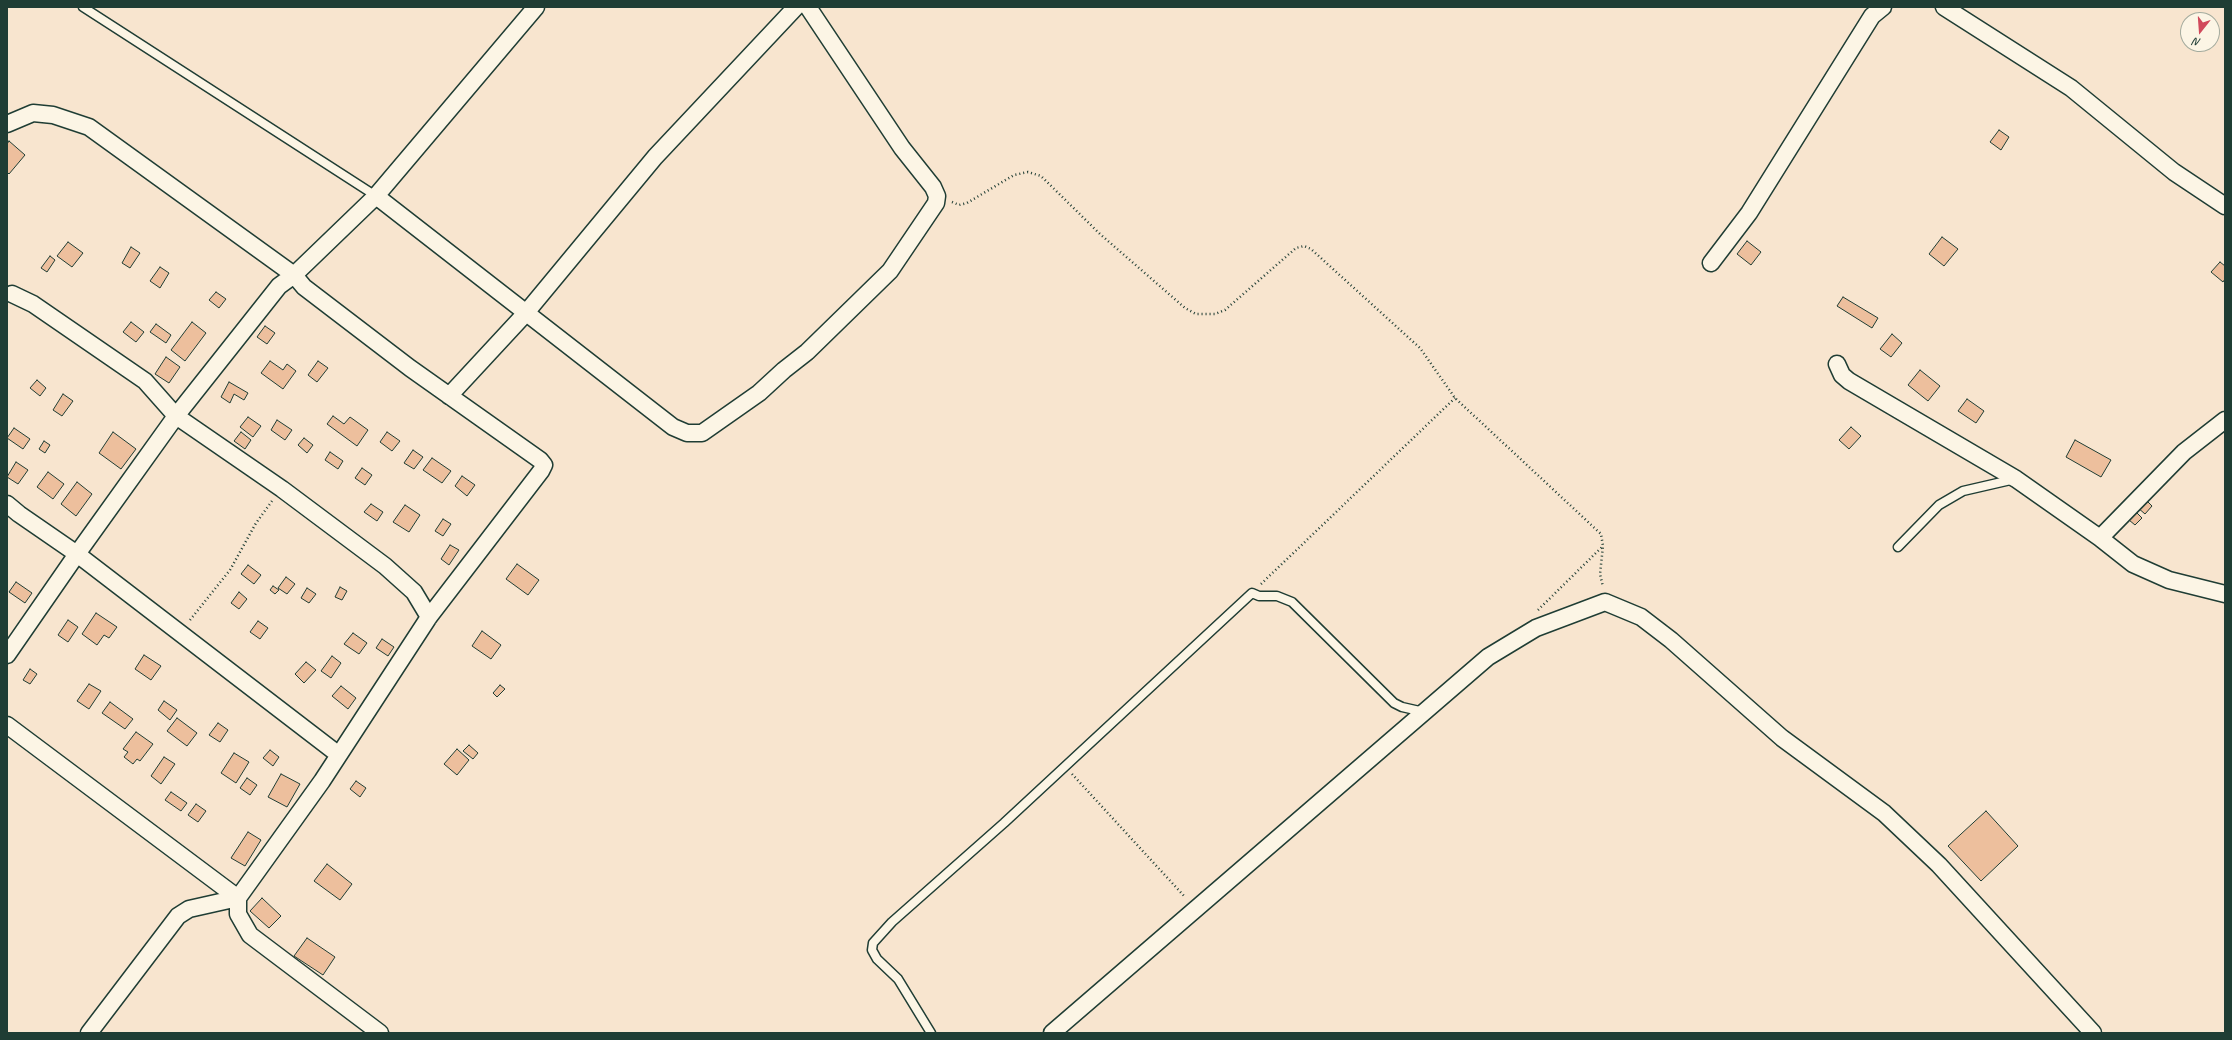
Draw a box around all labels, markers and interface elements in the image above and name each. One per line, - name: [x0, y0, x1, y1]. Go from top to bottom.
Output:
- north arrow: [2180, 12, 2220, 52]
- text: N: [2191, 35, 2202, 50]

